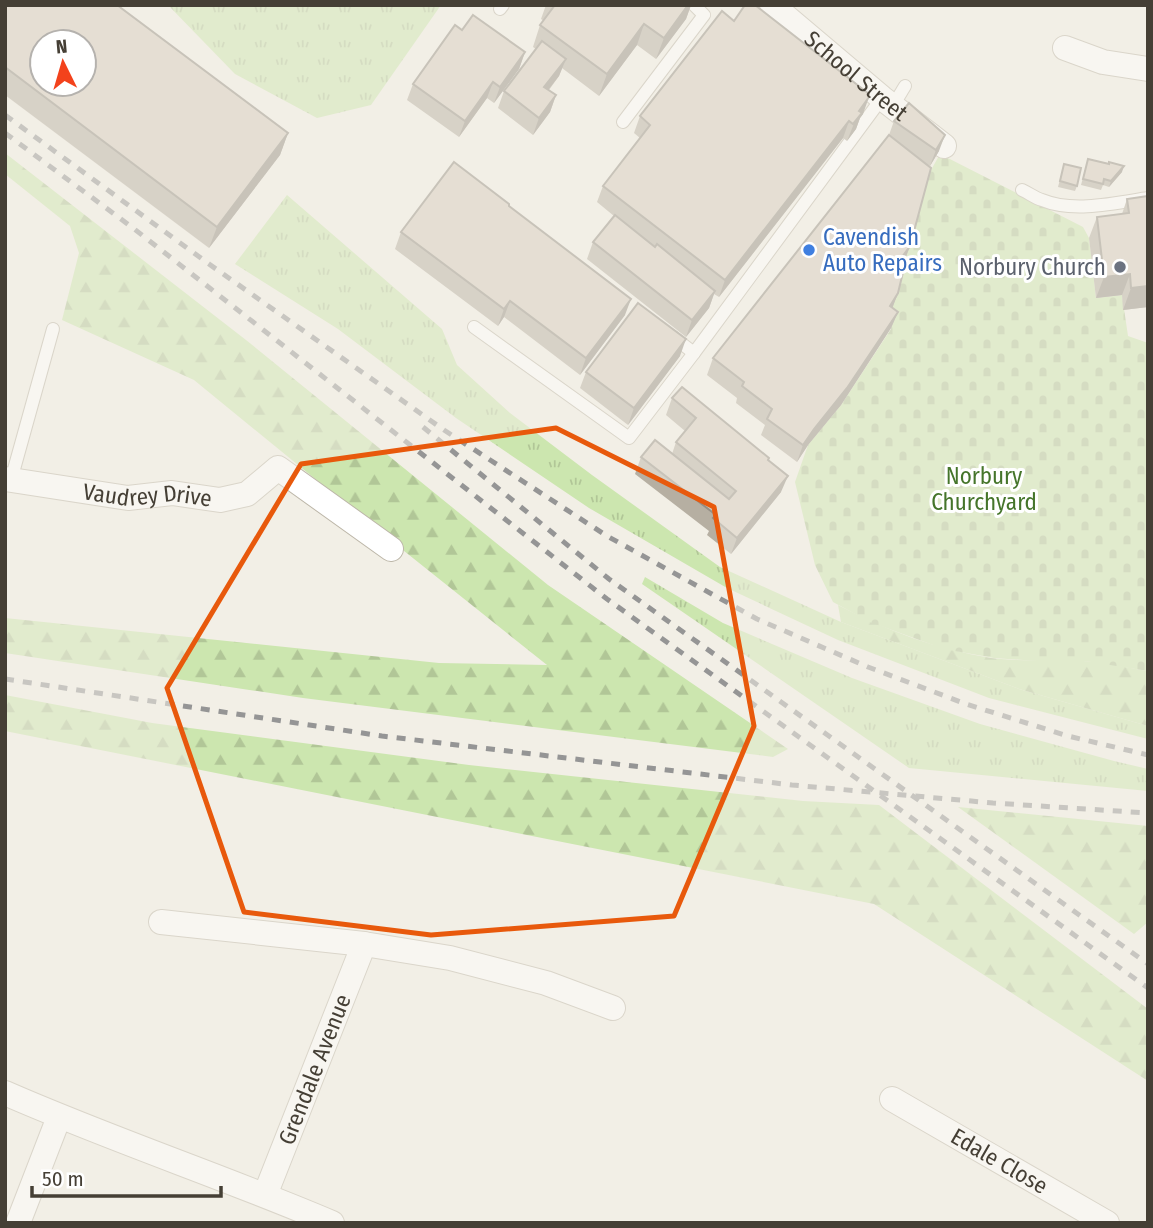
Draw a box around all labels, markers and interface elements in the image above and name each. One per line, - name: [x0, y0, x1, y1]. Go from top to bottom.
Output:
- street label: School Street: [799, 25, 914, 127]
- north arrow: [28, 28, 98, 98]
- text: N: [55, 35, 68, 59]
- place label: Cavendish Auto Repairs: [823, 223, 942, 277]
- marker: Cavendish Auto Repairs: [801, 242, 817, 258]
- place label: Norbury Church: [959, 253, 1106, 281]
- marker: Norbury Church: [1112, 259, 1128, 275]
- park label: Norbury Churchyard: [931, 462, 1037, 516]
- street label: Vaudrey Drive: [81, 477, 214, 513]
- street label: Grendale Avenue: [272, 990, 357, 1149]
- street label: Edale Close: [946, 1122, 1053, 1200]
- scale bar: [32, 1154, 220, 1198]
- text: 50 m: [42, 1166, 84, 1192]

